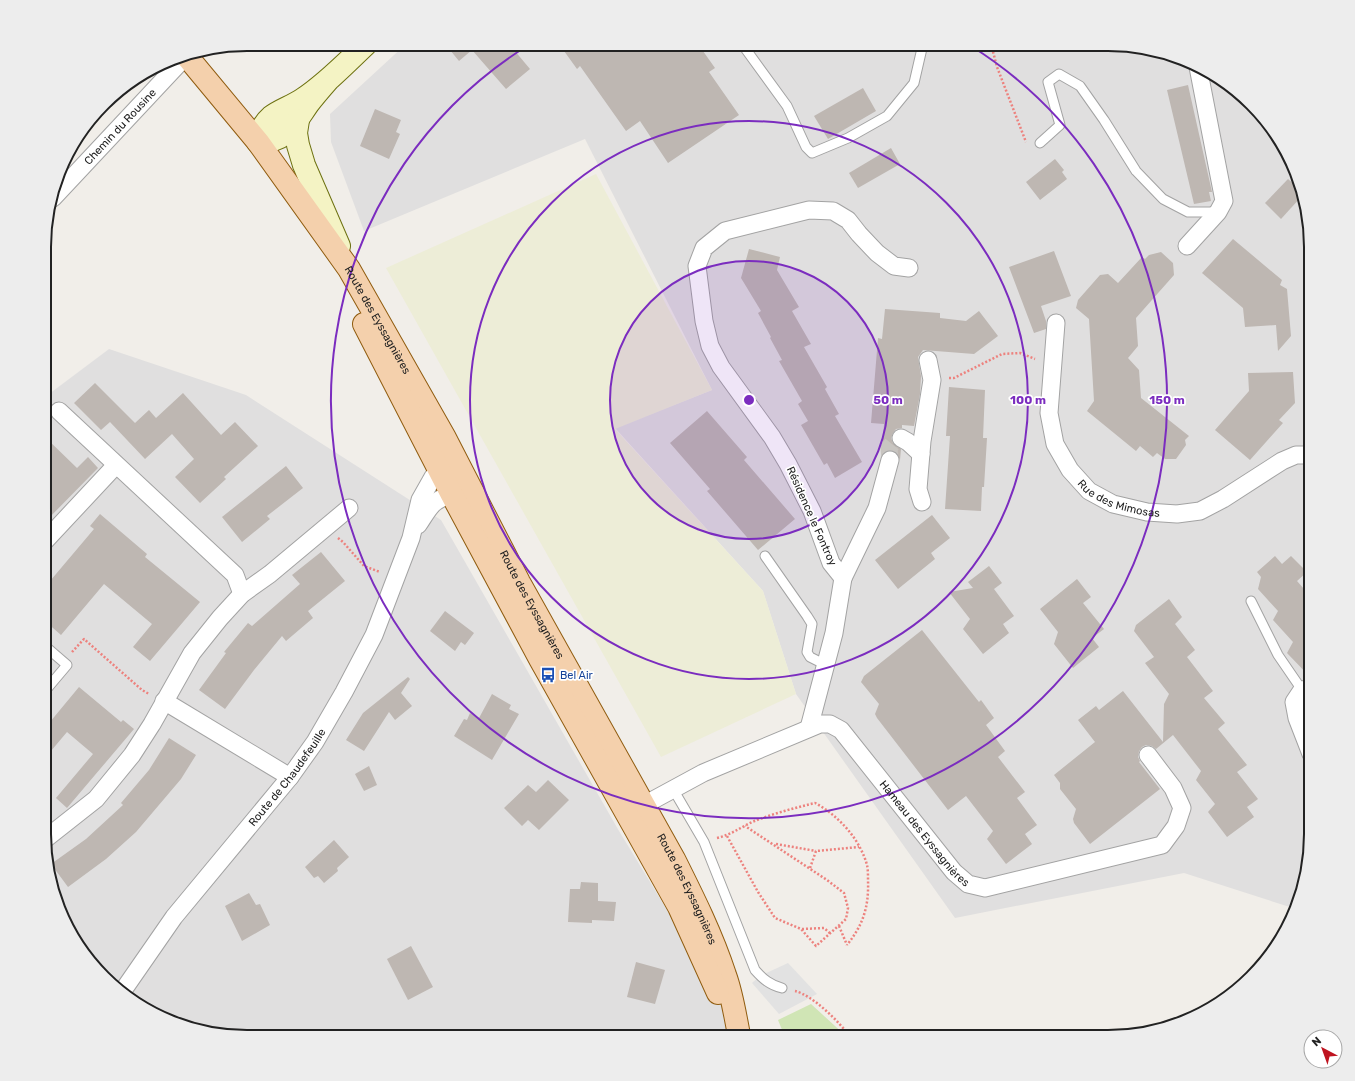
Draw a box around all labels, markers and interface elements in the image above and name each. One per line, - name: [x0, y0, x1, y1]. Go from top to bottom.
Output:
- street label: Chemin du Rousine: [82, 86, 159, 167]
- street label: Route des Eyssagnières: [342, 264, 413, 377]
- centre of rings: [742, 393, 756, 407]
- text: 50 m: [873, 393, 903, 407]
- text: 100 m: [1010, 393, 1046, 407]
- text: 150 m: [1149, 393, 1185, 407]
- street label: Résidence le Fontroy: [784, 465, 839, 568]
- street label: Rue des Mimosas: [1075, 477, 1161, 520]
- street label: Route des Eyssagnières: [497, 548, 567, 662]
- bus stop icon: Bel Air: [539, 666, 557, 684]
- place label: Bel Air: [560, 669, 594, 682]
- street label: Route de Chaudefeuille: [246, 726, 328, 829]
- street label: Hameau des Eyssagnières: [877, 778, 972, 890]
- street label: Route des Eyssagnières: [654, 831, 719, 947]
- north arrow: [1303, 1029, 1343, 1069]
- text: N: [1310, 1034, 1324, 1049]

